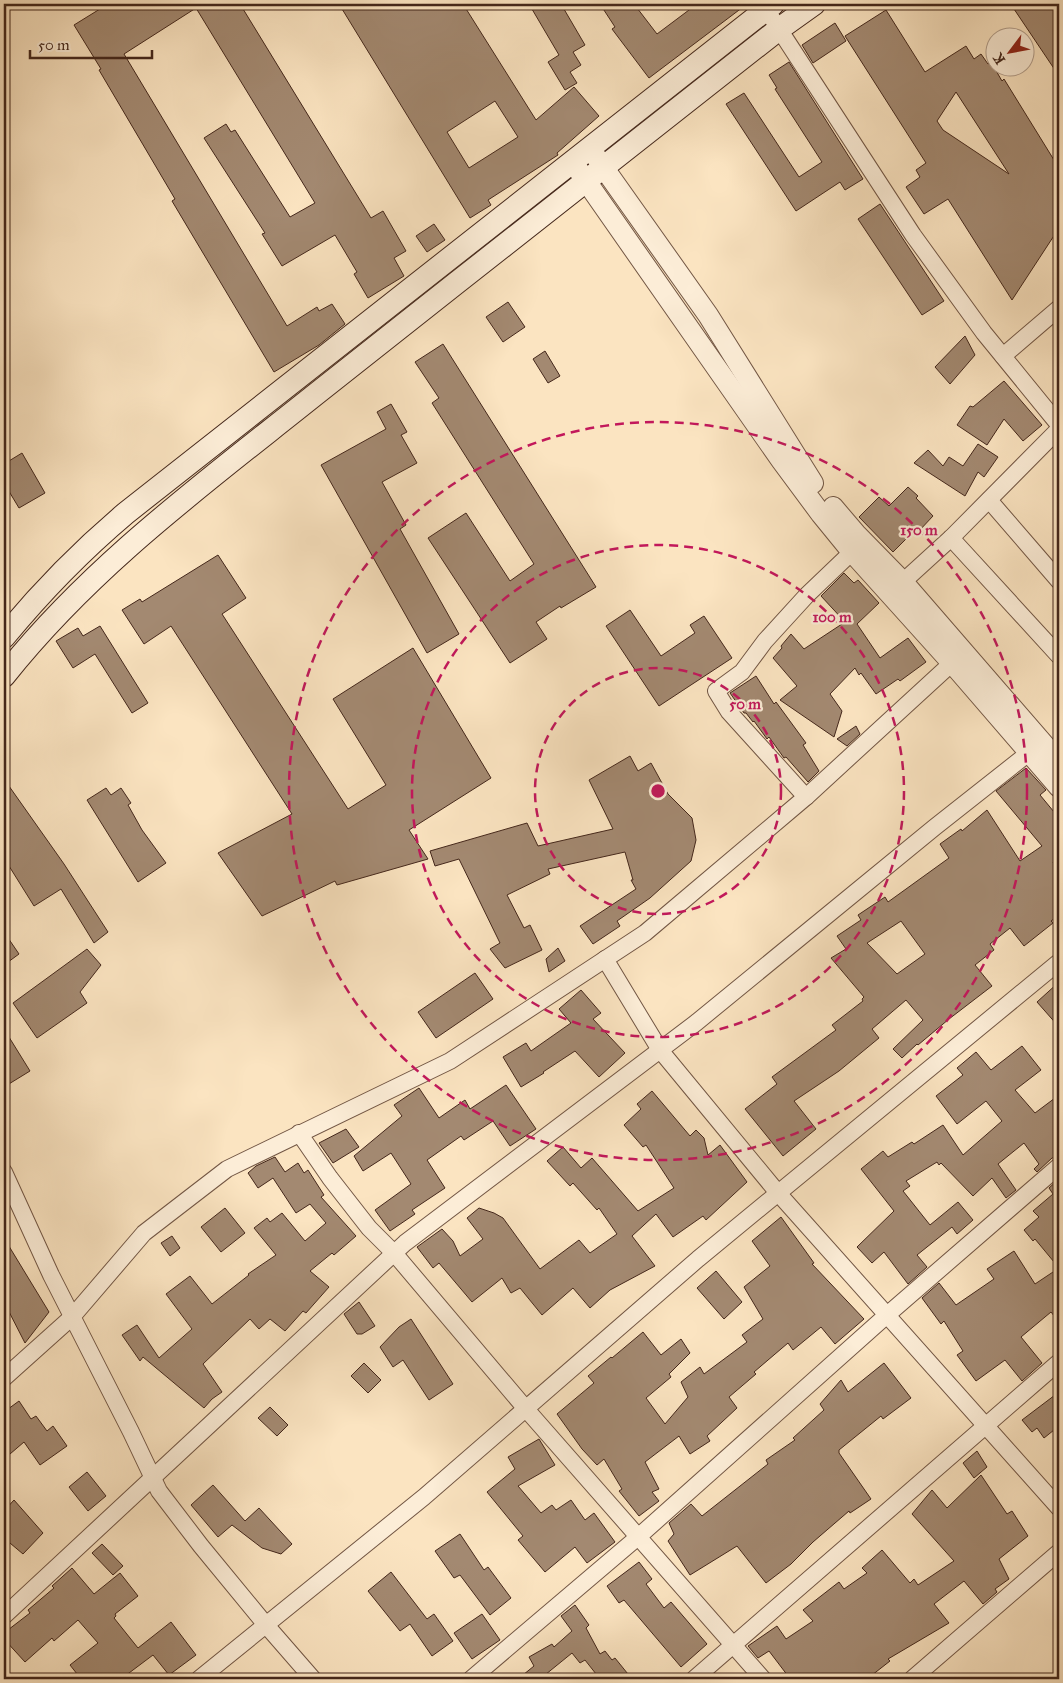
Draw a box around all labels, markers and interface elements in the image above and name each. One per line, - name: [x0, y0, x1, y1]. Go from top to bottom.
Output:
- scale bar: [30, 28, 152, 60]
- north arrow: [986, 28, 1036, 78]
- text: 50 m: [38, 36, 70, 54]
- text: K: [989, 49, 1009, 67]
- text: 150 m: [900, 521, 938, 539]
- text: 100 m: [812, 608, 852, 626]
- text: 50 m: [729, 695, 761, 713]
- centre of rings: [649, 782, 667, 800]

